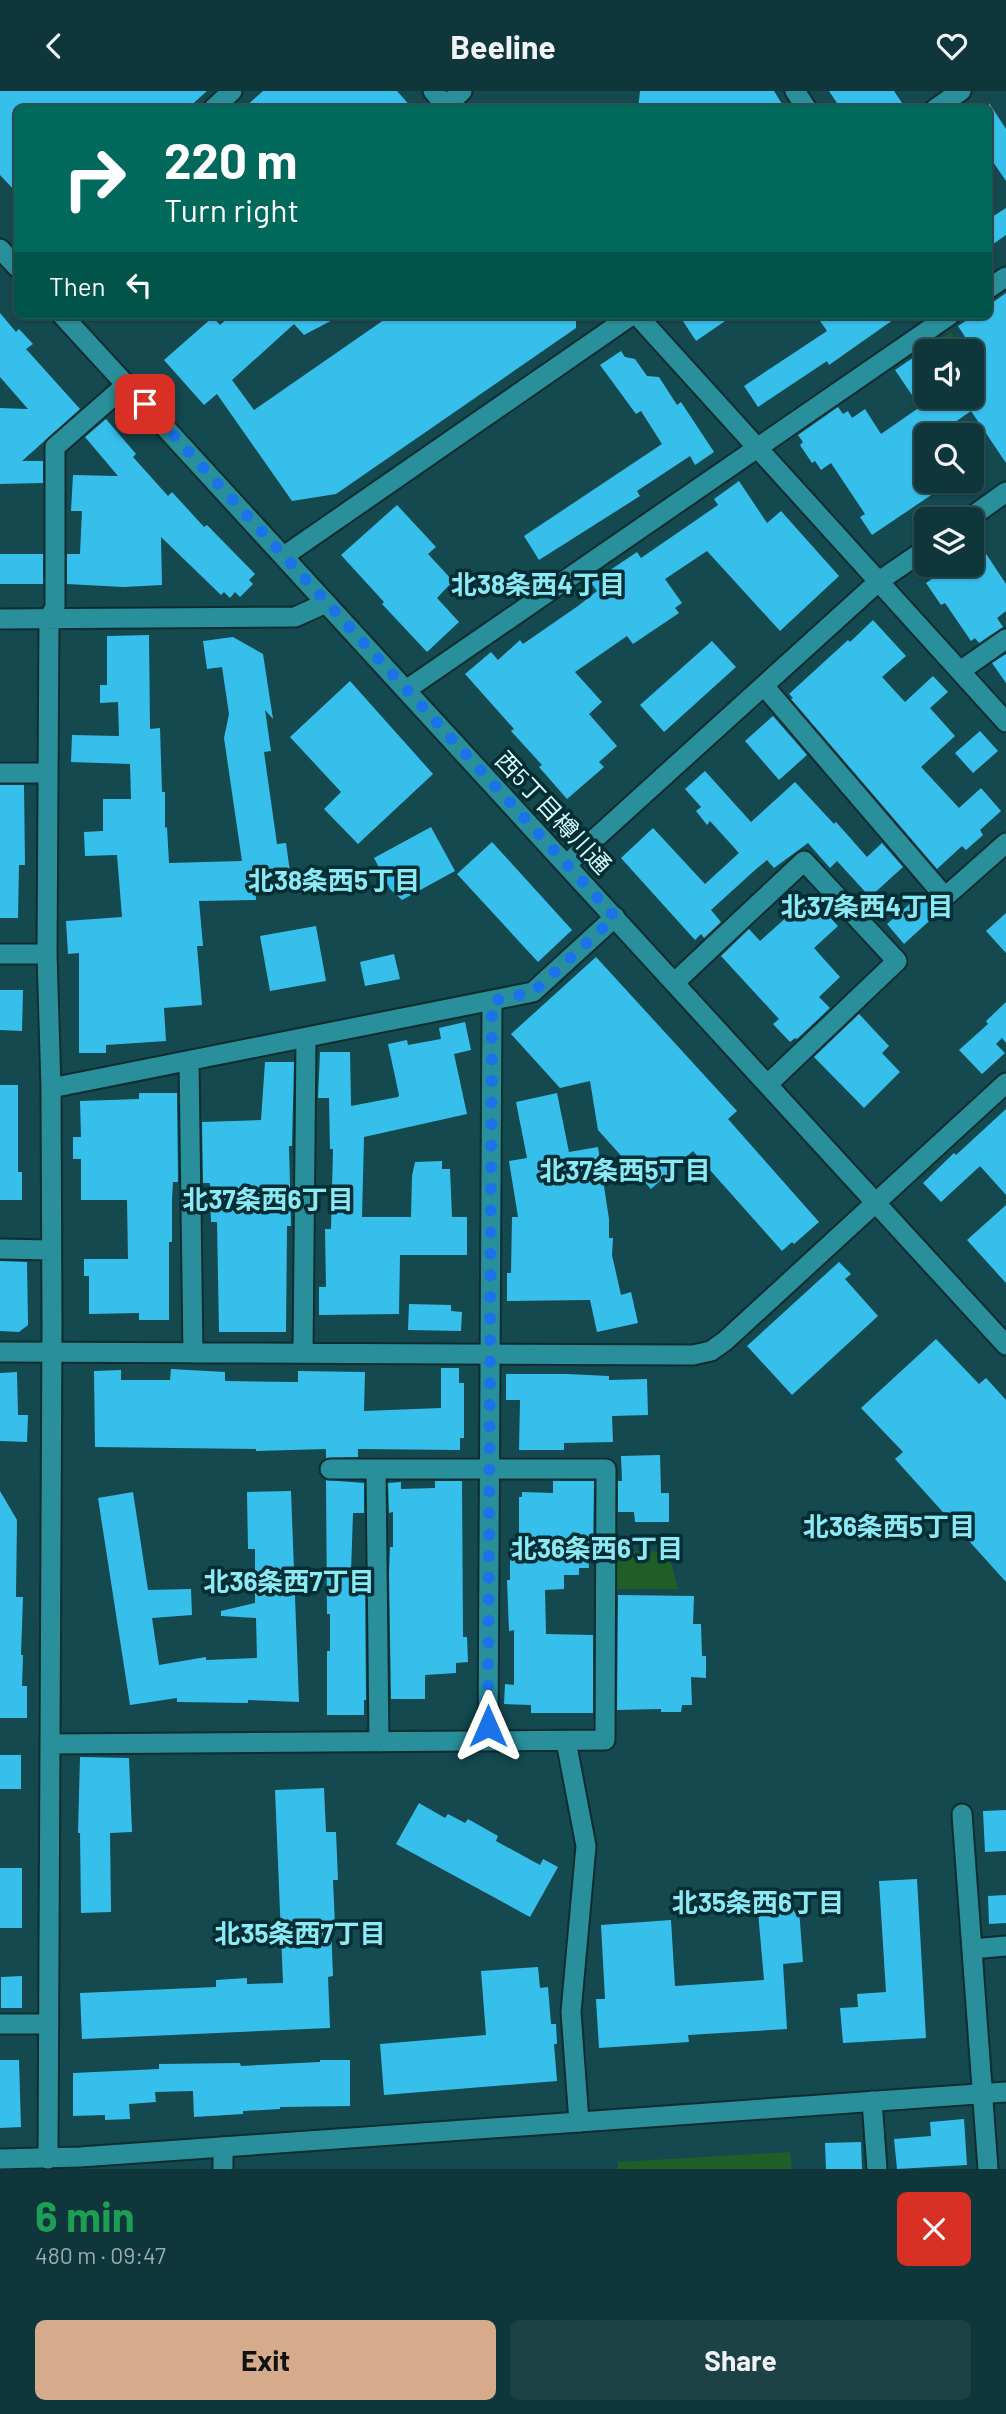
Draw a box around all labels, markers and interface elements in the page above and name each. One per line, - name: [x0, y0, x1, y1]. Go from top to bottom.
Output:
- icon: back: [35, 27, 73, 65]
- text: Beeline: [450, 27, 556, 65]
- icon: heart: [933, 27, 971, 65]
- text: 220 m: [164, 130, 298, 189]
- icon: right: [49, 133, 140, 224]
- text: Turn right: [164, 190, 299, 228]
- icon: left: [120, 266, 158, 304]
- text: Then: [49, 270, 106, 301]
- map controls: [914, 339, 984, 577]
- button: sound: [914, 339, 984, 409]
- pin: [115, 374, 175, 434]
- icon: arrive: [126, 385, 164, 423]
- button: search: [914, 423, 984, 493]
- button: layers: [914, 507, 984, 577]
- district label: 北38条西4丁目: [451, 568, 625, 599]
- street label: 西5丁目樽川通: [490, 745, 618, 879]
- district label: 北38条西5丁目: [248, 864, 420, 895]
- district label: 北37条西4丁目: [781, 890, 953, 921]
- district label: 北37条西5丁目: [540, 1154, 710, 1185]
- district label: 北37条西6丁目: [183, 1183, 353, 1214]
- district label: 北36条西5丁目: [803, 1510, 975, 1541]
- district label: 北36条西6丁目: [511, 1532, 683, 1563]
- district label: 北36条西7丁目: [204, 1565, 374, 1596]
- position arrow: [451, 1689, 525, 1763]
- district label: 北35条西6丁目: [672, 1886, 844, 1917]
- district label: 北35条西7丁目: [215, 1917, 385, 1948]
- text: 6 min: [35, 2190, 135, 2240]
- button: close: [897, 2192, 971, 2266]
- text: 480 m · 09:47: [35, 2241, 166, 2269]
- button: Exit: [35, 2320, 496, 2400]
- button: Share: [510, 2320, 971, 2400]

